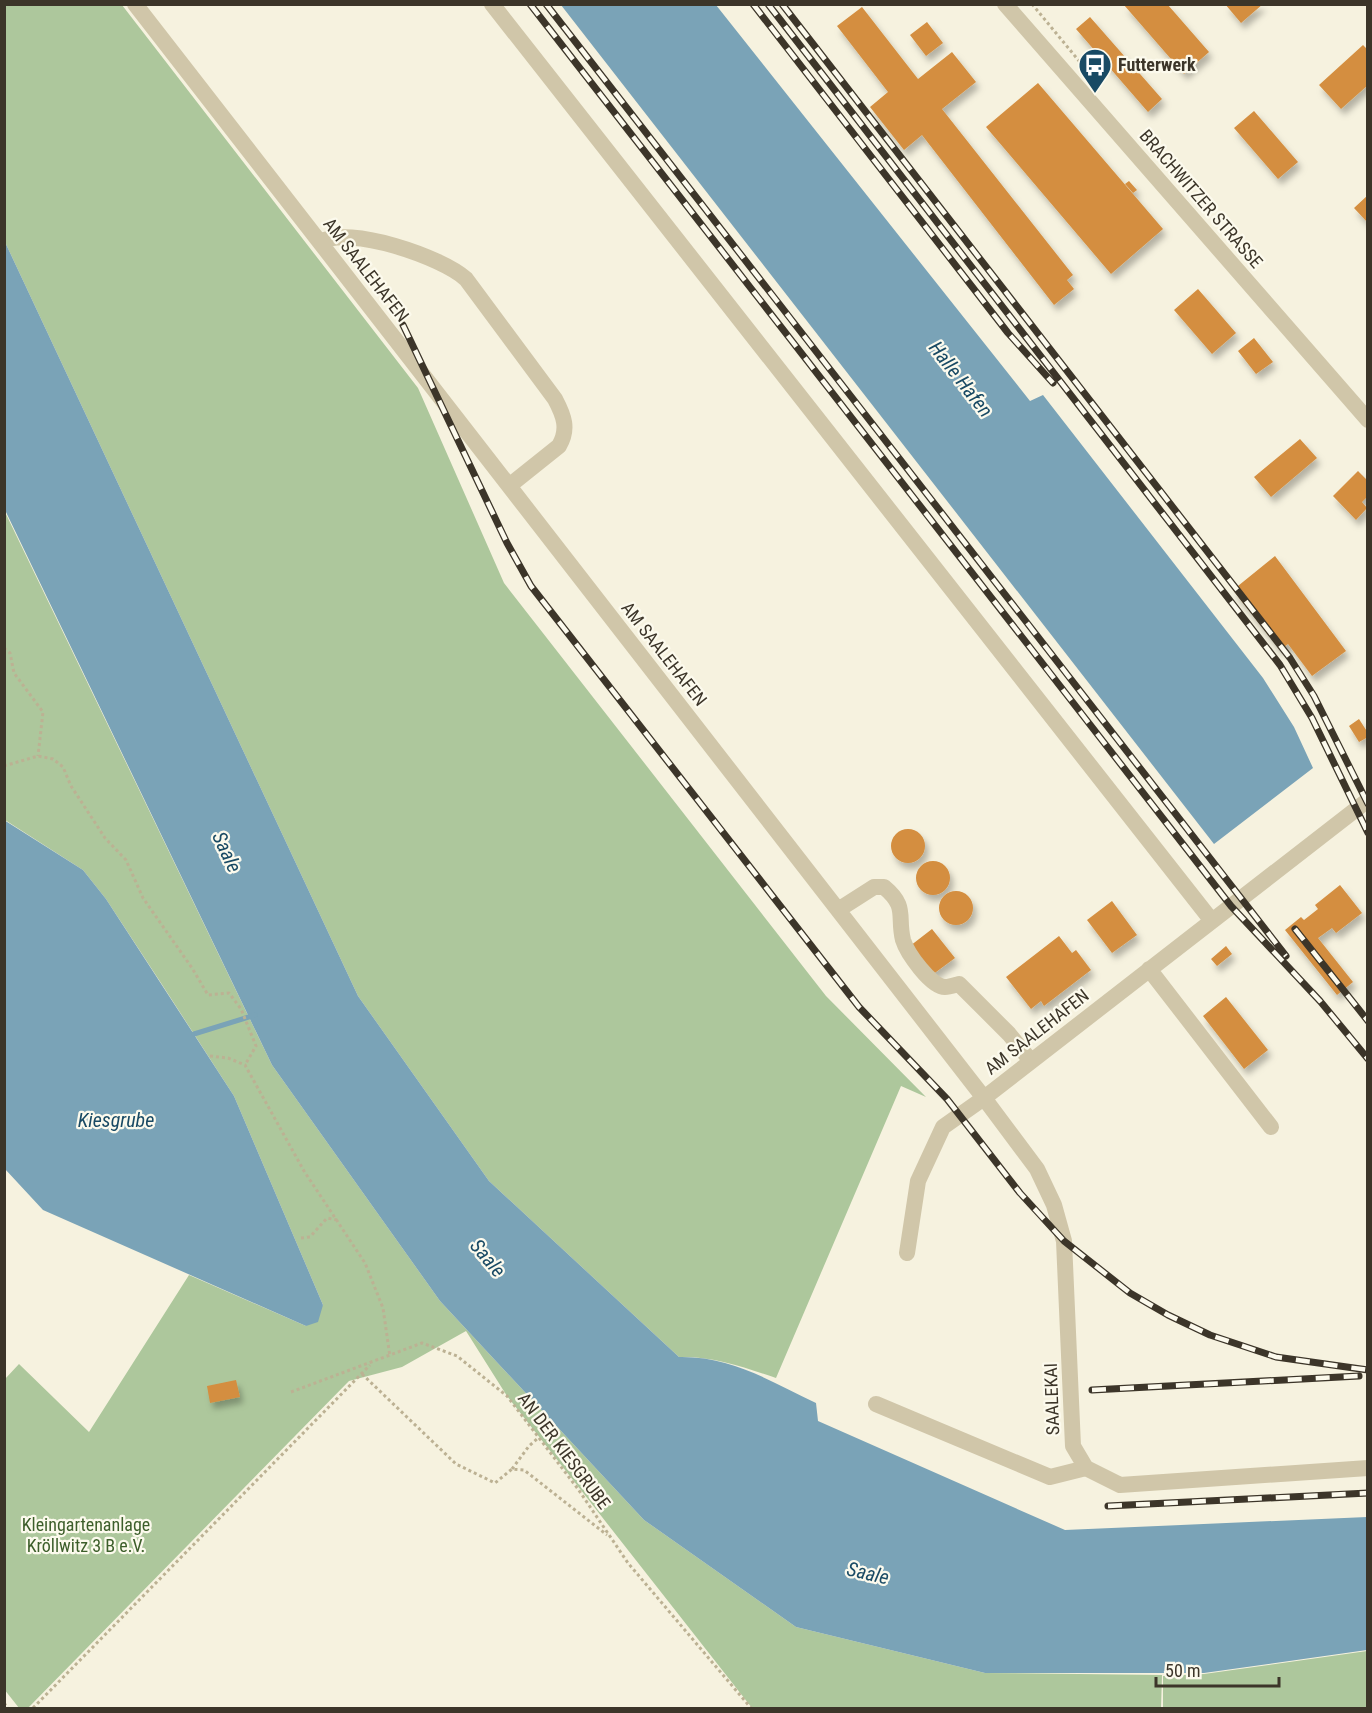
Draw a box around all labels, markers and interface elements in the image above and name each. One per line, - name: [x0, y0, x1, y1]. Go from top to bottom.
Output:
- bus stop icon: Futterwerk: [1077, 47, 1113, 94]
- place label: Futterwerk: [1118, 54, 1196, 75]
- street label: BRACHWITZER STRASSE: [1136, 125, 1267, 272]
- street label: AM SAALEHAFEN: [319, 214, 414, 326]
- water label: Halle Hafen: [924, 336, 998, 422]
- street label: AM SAALEHAFEN: [617, 598, 712, 710]
- water label: Saale: [207, 828, 247, 876]
- street label: AM SAALEHAFEN: [981, 984, 1093, 1079]
- water label: Kiesgrube: [78, 1108, 154, 1132]
- water label: Saale: [465, 1234, 511, 1282]
- street label: SAALEKAI: [1040, 1363, 1063, 1436]
- street label: AN DER KIESGRUBE: [514, 1388, 615, 1513]
- park label: Kleingartenanlage Kröllwitz 3 B e.V.: [22, 1514, 150, 1556]
- water label: Saale: [845, 1557, 891, 1589]
- scale bar: [1156, 1650, 1279, 1688]
- text: 50 m: [1165, 1660, 1200, 1681]

